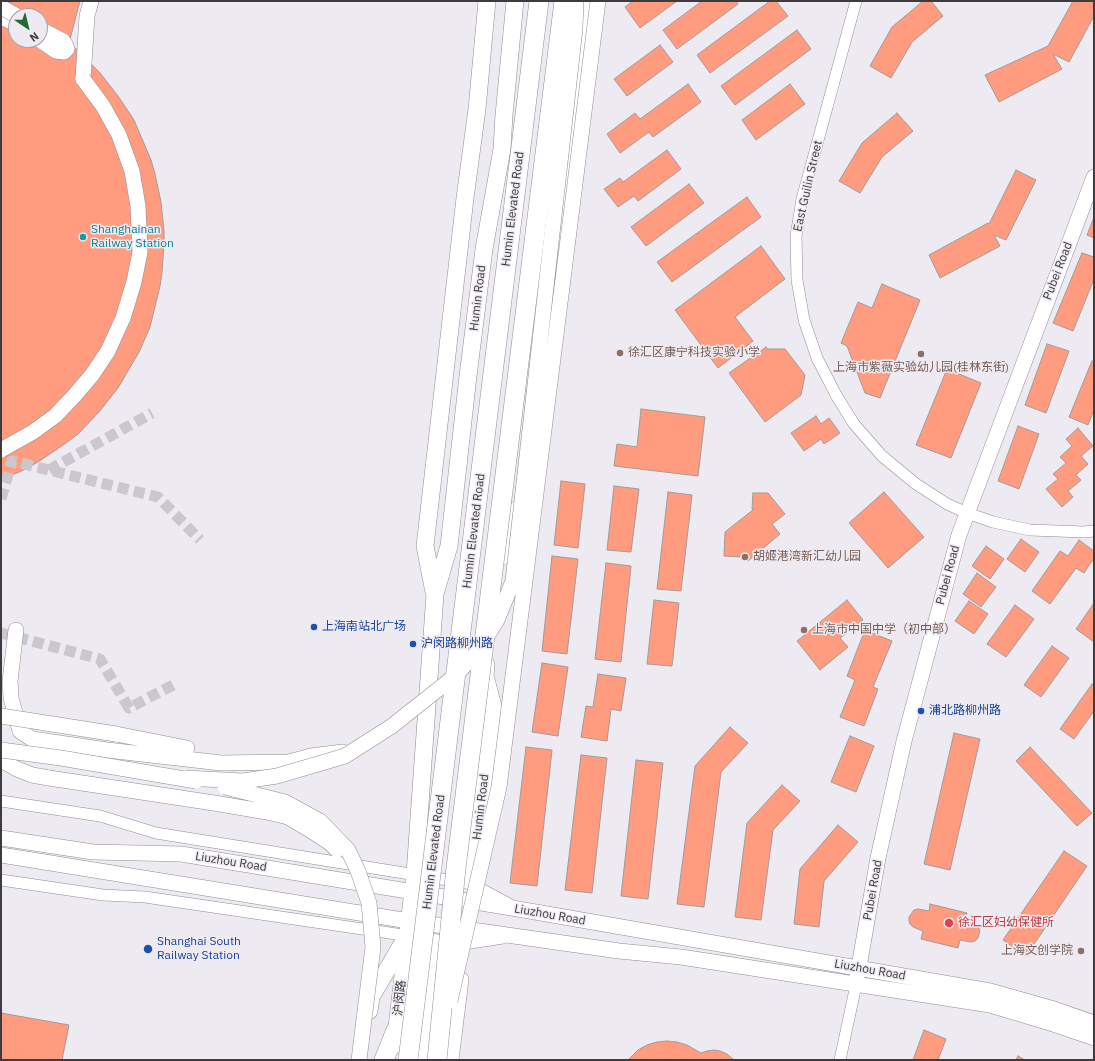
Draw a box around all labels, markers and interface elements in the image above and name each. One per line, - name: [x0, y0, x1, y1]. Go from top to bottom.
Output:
- north arrow: [8, 8, 48, 48]
- text: N: [27, 29, 42, 45]
- street label: East Guilin Street: [791, 139, 825, 233]
- street label: Humin Elevated Road: [499, 151, 527, 267]
- place label: Shanghainan Railway Station: [91, 223, 174, 251]
- marker: Shanghainan Railway Station: [78, 232, 88, 242]
- street label: Pubei Road: [1040, 240, 1076, 302]
- street label: Humin Road: [467, 264, 489, 332]
- place label: 徐汇区康宁科技实验小学: [628, 346, 760, 360]
- marker: 徐汇区康宁科技实验小学: [615, 348, 625, 358]
- marker: 上海市紫薇实验幼儿园(桂林东街): [916, 349, 926, 359]
- place label: 上海市紫薇实验幼儿园(桂林东街): [833, 361, 1009, 375]
- street label: Humin Elevated Road: [460, 473, 488, 589]
- street label: Pubei Road: [933, 544, 963, 606]
- place label: 胡姬港湾新汇幼儿园: [753, 550, 861, 564]
- marker: 胡姬港湾新汇幼儿园: [740, 552, 750, 562]
- place label: 上海南站北广场: [322, 620, 406, 634]
- marker: 上海南站北广场: [309, 622, 319, 632]
- place label: 上海市中国中学（初中部）: [812, 623, 956, 637]
- marker: 上海市中国中学（初中部）: [799, 625, 809, 635]
- place label: 沪闵路柳州路: [421, 637, 493, 651]
- marker: 沪闵路柳州路: [408, 639, 418, 649]
- place label: 浦北路柳州路: [929, 704, 1001, 718]
- marker: 浦北路柳州路: [916, 706, 926, 716]
- street label: Humin Road: [470, 773, 492, 841]
- street label: Humin Elevated Road: [420, 794, 448, 910]
- street label: Liuzhou Road: [194, 849, 268, 875]
- street label: Pubei Road: [861, 859, 885, 921]
- street label: Liuzhou Road: [513, 902, 587, 928]
- place label: 徐汇区妇幼保健所: [958, 916, 1054, 930]
- marker: 徐汇区妇幼保健所: [943, 917, 955, 929]
- place label: Shanghai South Railway Station: [157, 935, 241, 963]
- marker: Shanghai South Railway Station: [142, 943, 154, 955]
- place label: 上海文创学院: [1001, 944, 1073, 958]
- marker: 上海文创学院: [1076, 946, 1086, 956]
- street label: Liuzhou Road: [833, 957, 907, 983]
- street label: 沪闵路: [391, 979, 409, 1017]

